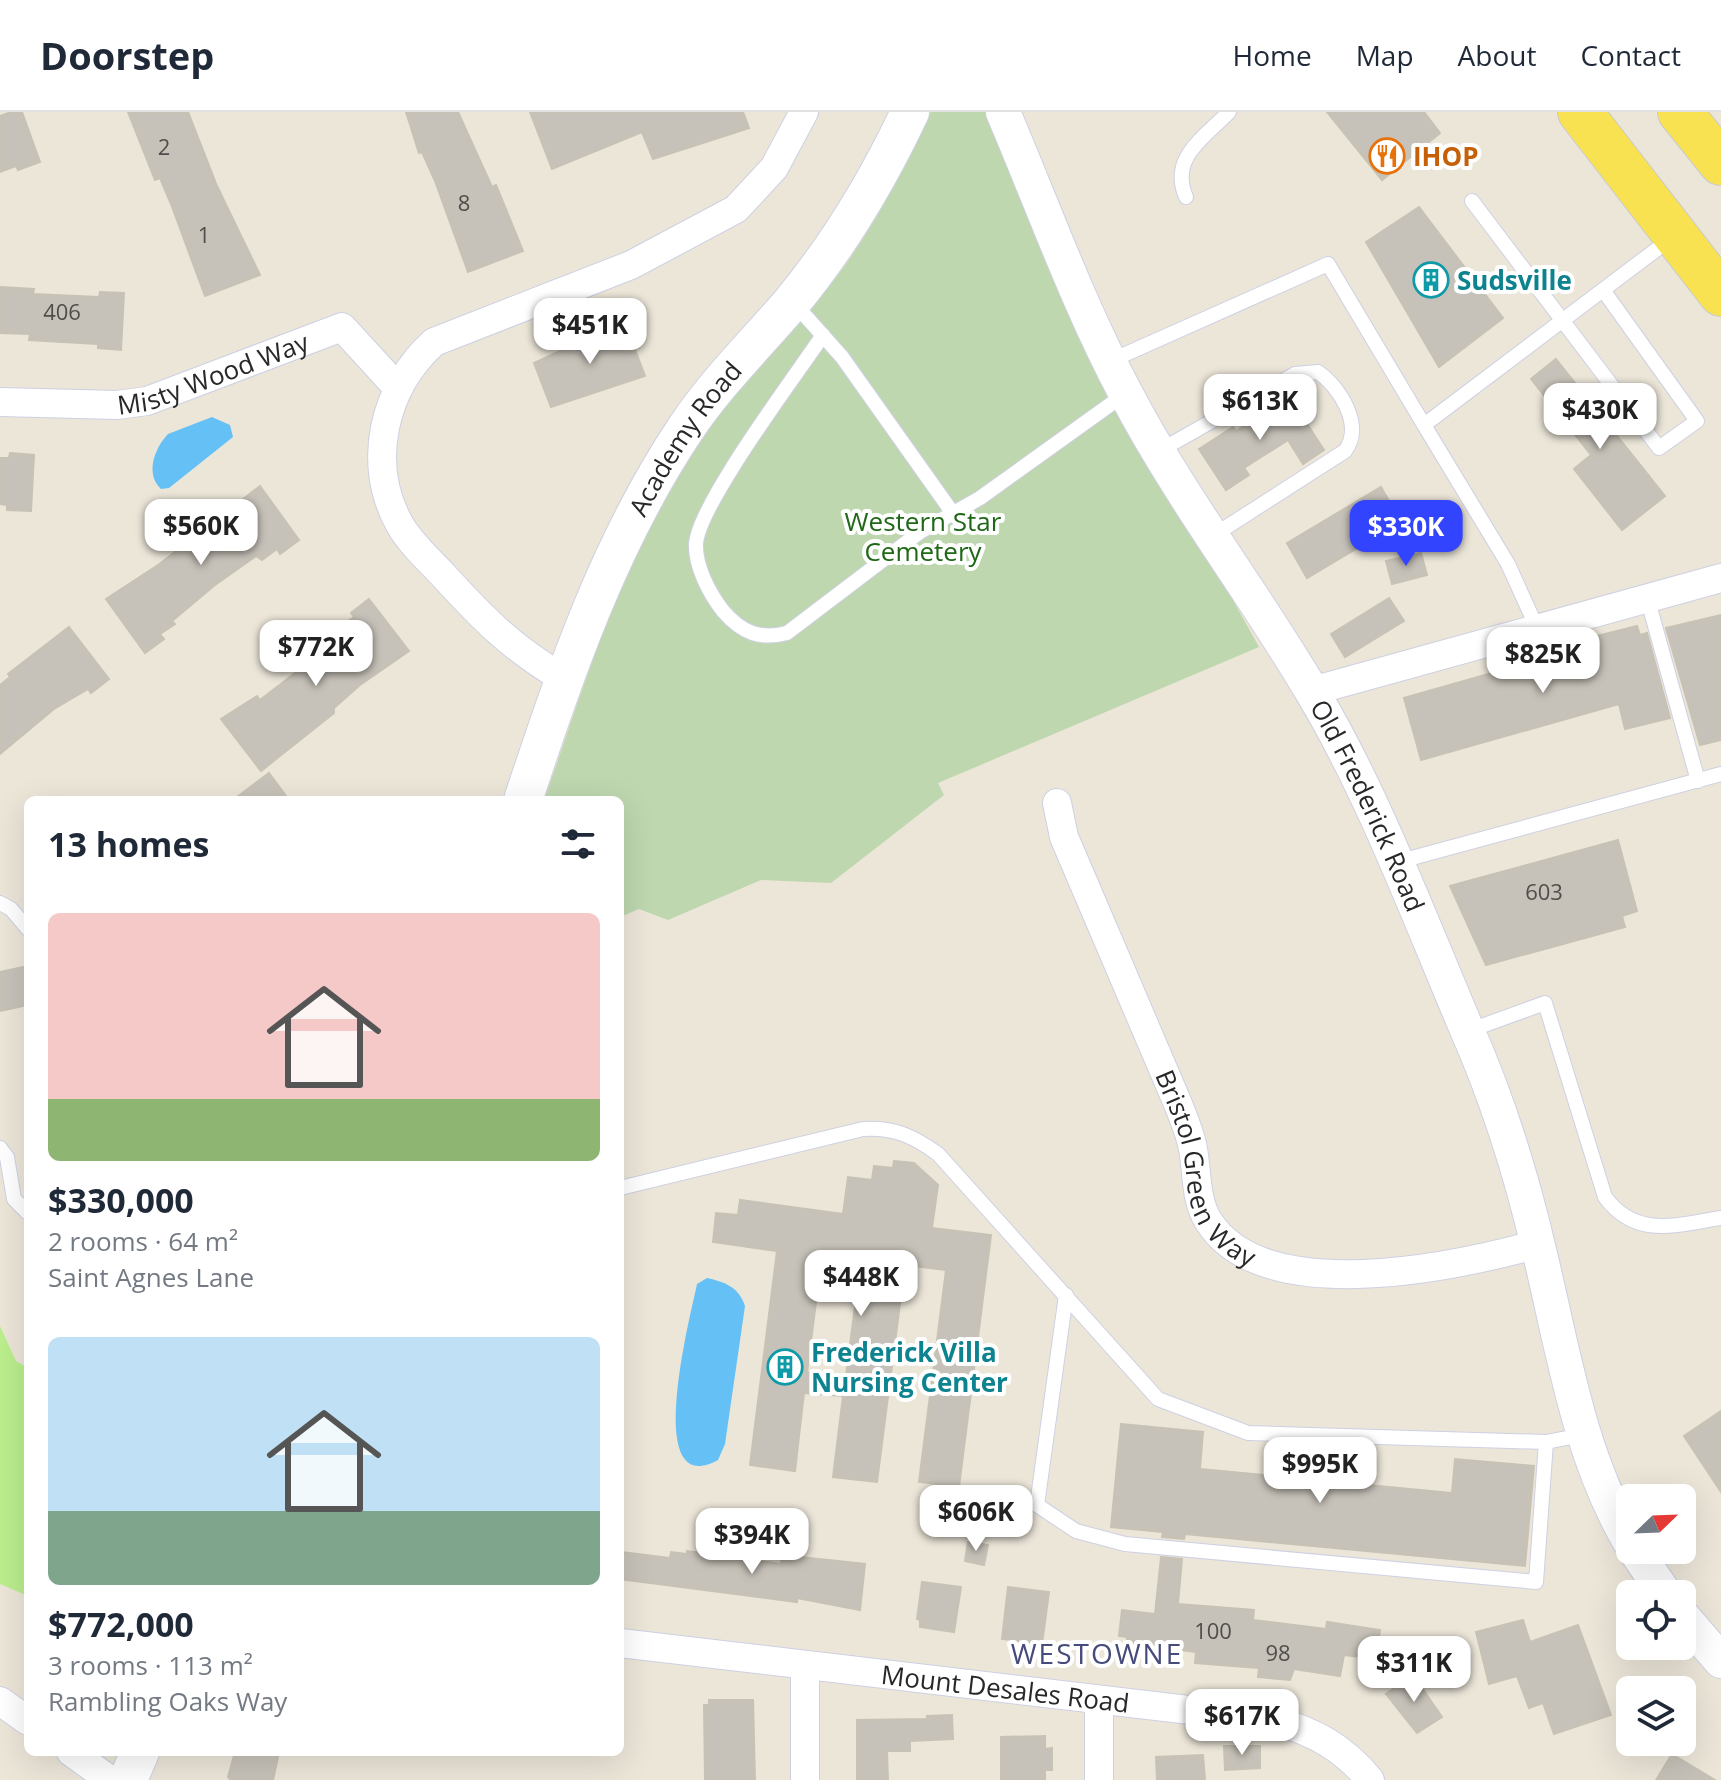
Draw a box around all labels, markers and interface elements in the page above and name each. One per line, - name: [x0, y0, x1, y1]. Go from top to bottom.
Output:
- text: Doorstep: [40, 29, 214, 81]
- text: Home: [1233, 36, 1312, 74]
- text: Map: [1356, 36, 1414, 74]
- text: About: [1458, 36, 1536, 74]
- text: Contact: [1580, 36, 1681, 74]
- house number: 2: [158, 131, 170, 161]
- restaurant icon: IHOP: [1368, 137, 1406, 175]
- place label: IHOP: [1413, 138, 1479, 174]
- house number: 8: [458, 187, 470, 217]
- house number: 1: [198, 219, 210, 249]
- building icon: Sudsville: [1412, 261, 1450, 299]
- place label: Sudsville: [1457, 262, 1572, 298]
- house number: 406: [43, 296, 81, 326]
- pin: $451K: [534, 298, 646, 366]
- text: $451K: [552, 306, 628, 342]
- street label: Misty Wood Way: [115, 323, 314, 423]
- street label: Academy Road: [620, 353, 749, 522]
- pin: $613K: [1204, 374, 1316, 442]
- text: $613K: [1222, 382, 1298, 418]
- pin: $430K: [1544, 383, 1656, 451]
- text: $430K: [1562, 391, 1638, 427]
- pin: $560K: [145, 499, 257, 567]
- pin: $330K: [1350, 500, 1462, 568]
- park label: Western Star Cemetery: [845, 503, 1002, 569]
- text: $560K: [163, 507, 239, 543]
- text: $330K: [1368, 508, 1444, 544]
- pin: $772K: [260, 620, 372, 688]
- pin: $825K: [1487, 627, 1599, 695]
- text: $772K: [278, 628, 354, 664]
- text: $825K: [1505, 635, 1581, 671]
- street label: Old Frederick Road: [1302, 693, 1434, 917]
- text: 13 homes: [48, 821, 209, 867]
- icon: filters: [556, 822, 600, 866]
- house number: 603: [1525, 876, 1563, 906]
- icon: home: [252, 965, 396, 1109]
- street label: Bristol Green Way: [1147, 1064, 1263, 1275]
- text: $330,000: [48, 1177, 194, 1223]
- text: 2 rooms · 64 m²: [48, 1223, 238, 1259]
- pin: $448K: [805, 1250, 917, 1318]
- text: $448K: [823, 1258, 899, 1294]
- text: Saint Agnes Lane: [48, 1259, 254, 1295]
- place label: Frederick Villa Nursing Center: [811, 1334, 1008, 1400]
- building icon: Frederick Villa Nursing Center: [766, 1348, 804, 1386]
- icon: home: [252, 1389, 396, 1533]
- pin: $995K: [1264, 1437, 1376, 1505]
- text: $995K: [1282, 1445, 1358, 1481]
- north arrow: [1616, 1484, 1696, 1564]
- map controls: [1616, 1484, 1696, 1756]
- pin: $606K: [920, 1485, 1032, 1553]
- text: $606K: [938, 1493, 1014, 1529]
- pin: $394K: [696, 1508, 808, 1576]
- text: $394K: [714, 1516, 790, 1552]
- button: locate: [1616, 1580, 1696, 1660]
- text: $772,000: [48, 1601, 194, 1647]
- house number: 100: [1194, 1615, 1232, 1645]
- district label: WESTOWNE: [1011, 1634, 1183, 1672]
- pin: $311K: [1358, 1636, 1470, 1704]
- house number: 98: [1265, 1637, 1291, 1667]
- text: $311K: [1376, 1644, 1452, 1680]
- text: 3 rooms · 113 m²: [48, 1647, 253, 1683]
- street label: Mount Desales Road: [879, 1656, 1131, 1721]
- button: layers: [1616, 1676, 1696, 1756]
- text: Rambling Oaks Way: [48, 1683, 287, 1719]
- pin: $617K: [1186, 1689, 1298, 1757]
- text: $617K: [1204, 1697, 1280, 1733]

